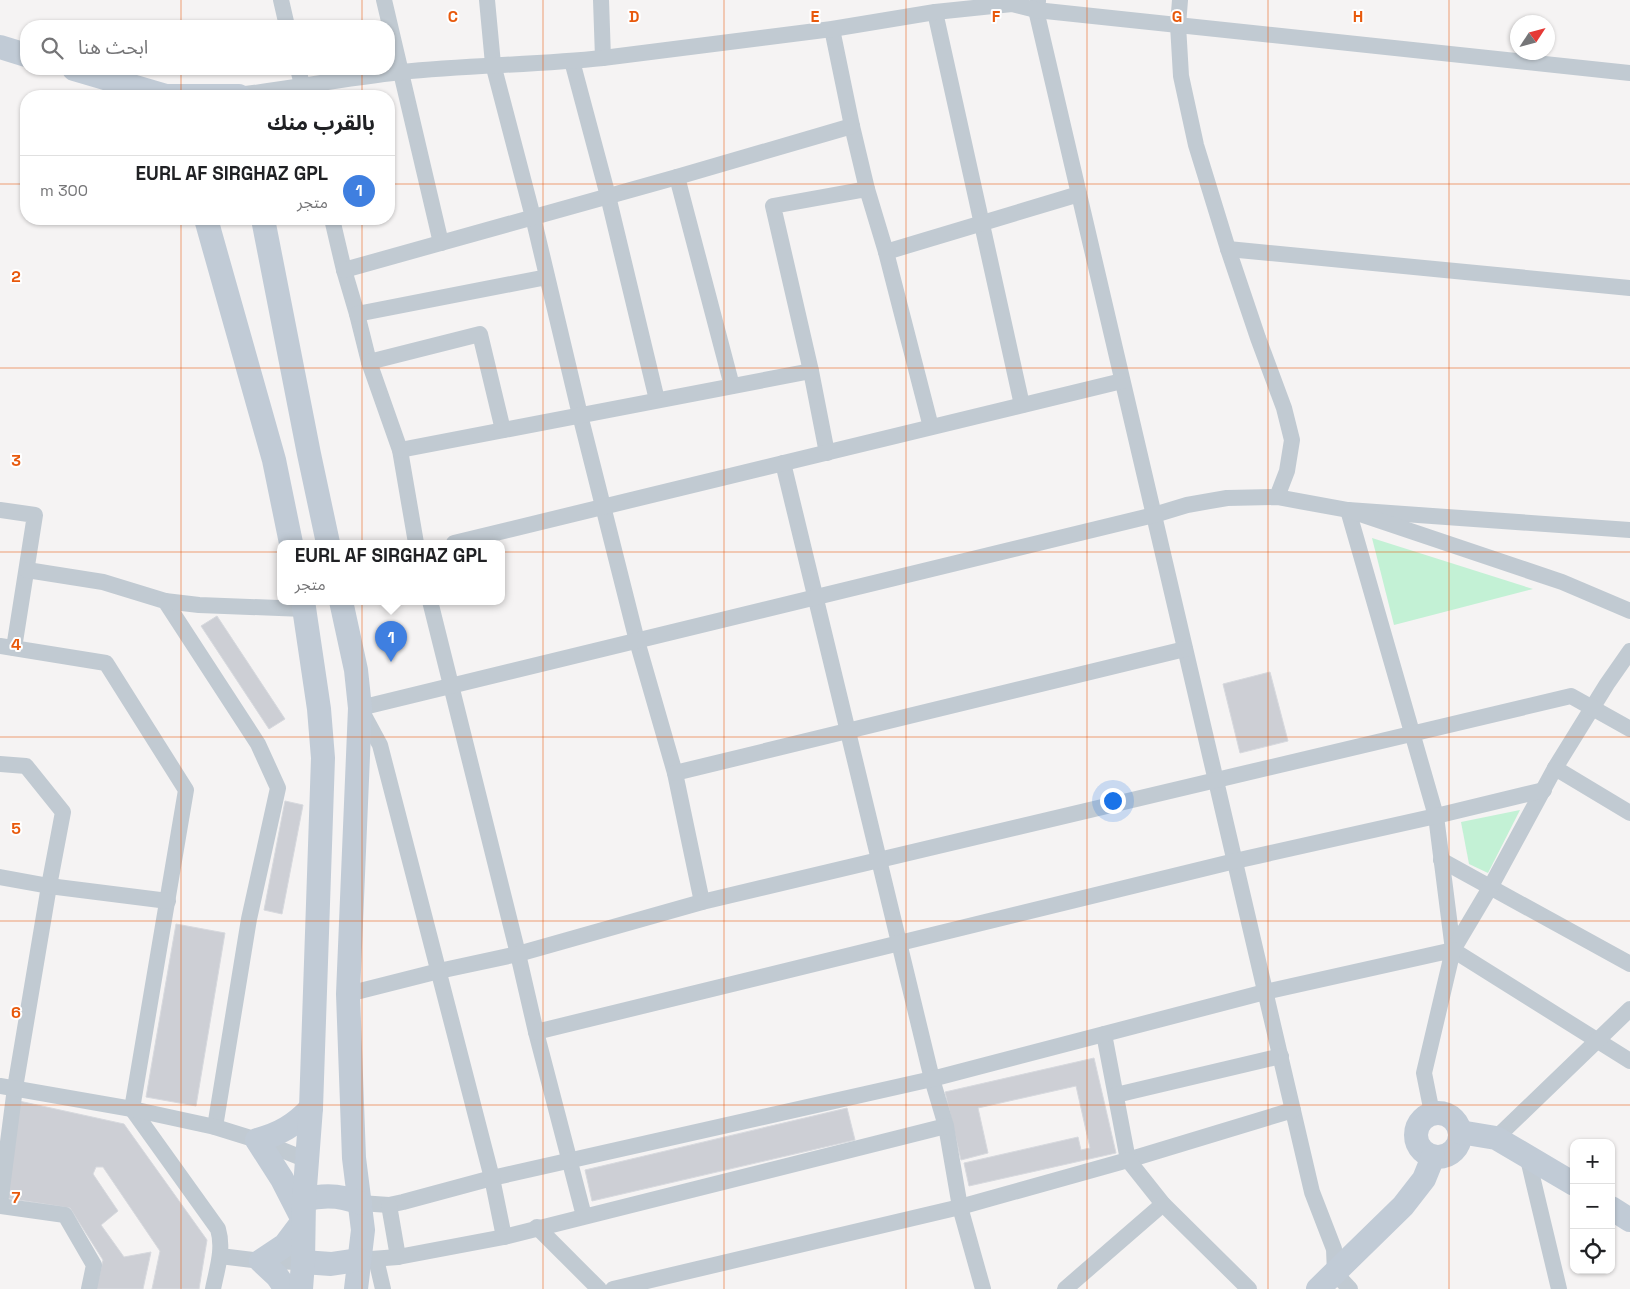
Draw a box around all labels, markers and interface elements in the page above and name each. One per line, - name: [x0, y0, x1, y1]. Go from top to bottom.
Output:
- text: C: [448, 6, 458, 27]
- text: D: [629, 6, 639, 27]
- text: E: [811, 6, 820, 27]
- text: F: [992, 6, 1001, 27]
- text: G: [1172, 6, 1182, 27]
- text: H: [1353, 6, 1363, 27]
- north arrow: [1510, 15, 1555, 60]
- search box: [20, 20, 395, 75]
- icon: search: [38, 34, 66, 62]
- text: ابحث هنا: [78, 35, 148, 60]
- text: بالقرب منك: [267, 109, 375, 136]
- text: EURL AF SIRGHAZ GPL: [136, 161, 328, 186]
- text: 300 m: [40, 180, 88, 201]
- text: 1: [355, 180, 363, 201]
- text: متجر: [297, 192, 328, 213]
- text: 2: [11, 266, 21, 287]
- text: 3: [11, 450, 21, 471]
- popup: [277, 540, 505, 605]
- text: EURL AF SIRGHAZ GPL: [295, 543, 487, 568]
- text: متجر: [295, 574, 326, 595]
- pin: 1: [375, 621, 407, 662]
- text: 4: [11, 634, 21, 655]
- your location: [1100, 788, 1126, 814]
- text: 5: [11, 818, 21, 839]
- text: 6: [11, 1002, 21, 1023]
- map controls: [1570, 1139, 1615, 1274]
- button: +: [1570, 1139, 1615, 1184]
- button: −: [1570, 1184, 1615, 1229]
- text: 7: [12, 1187, 21, 1208]
- button: locate: [1570, 1229, 1615, 1274]

